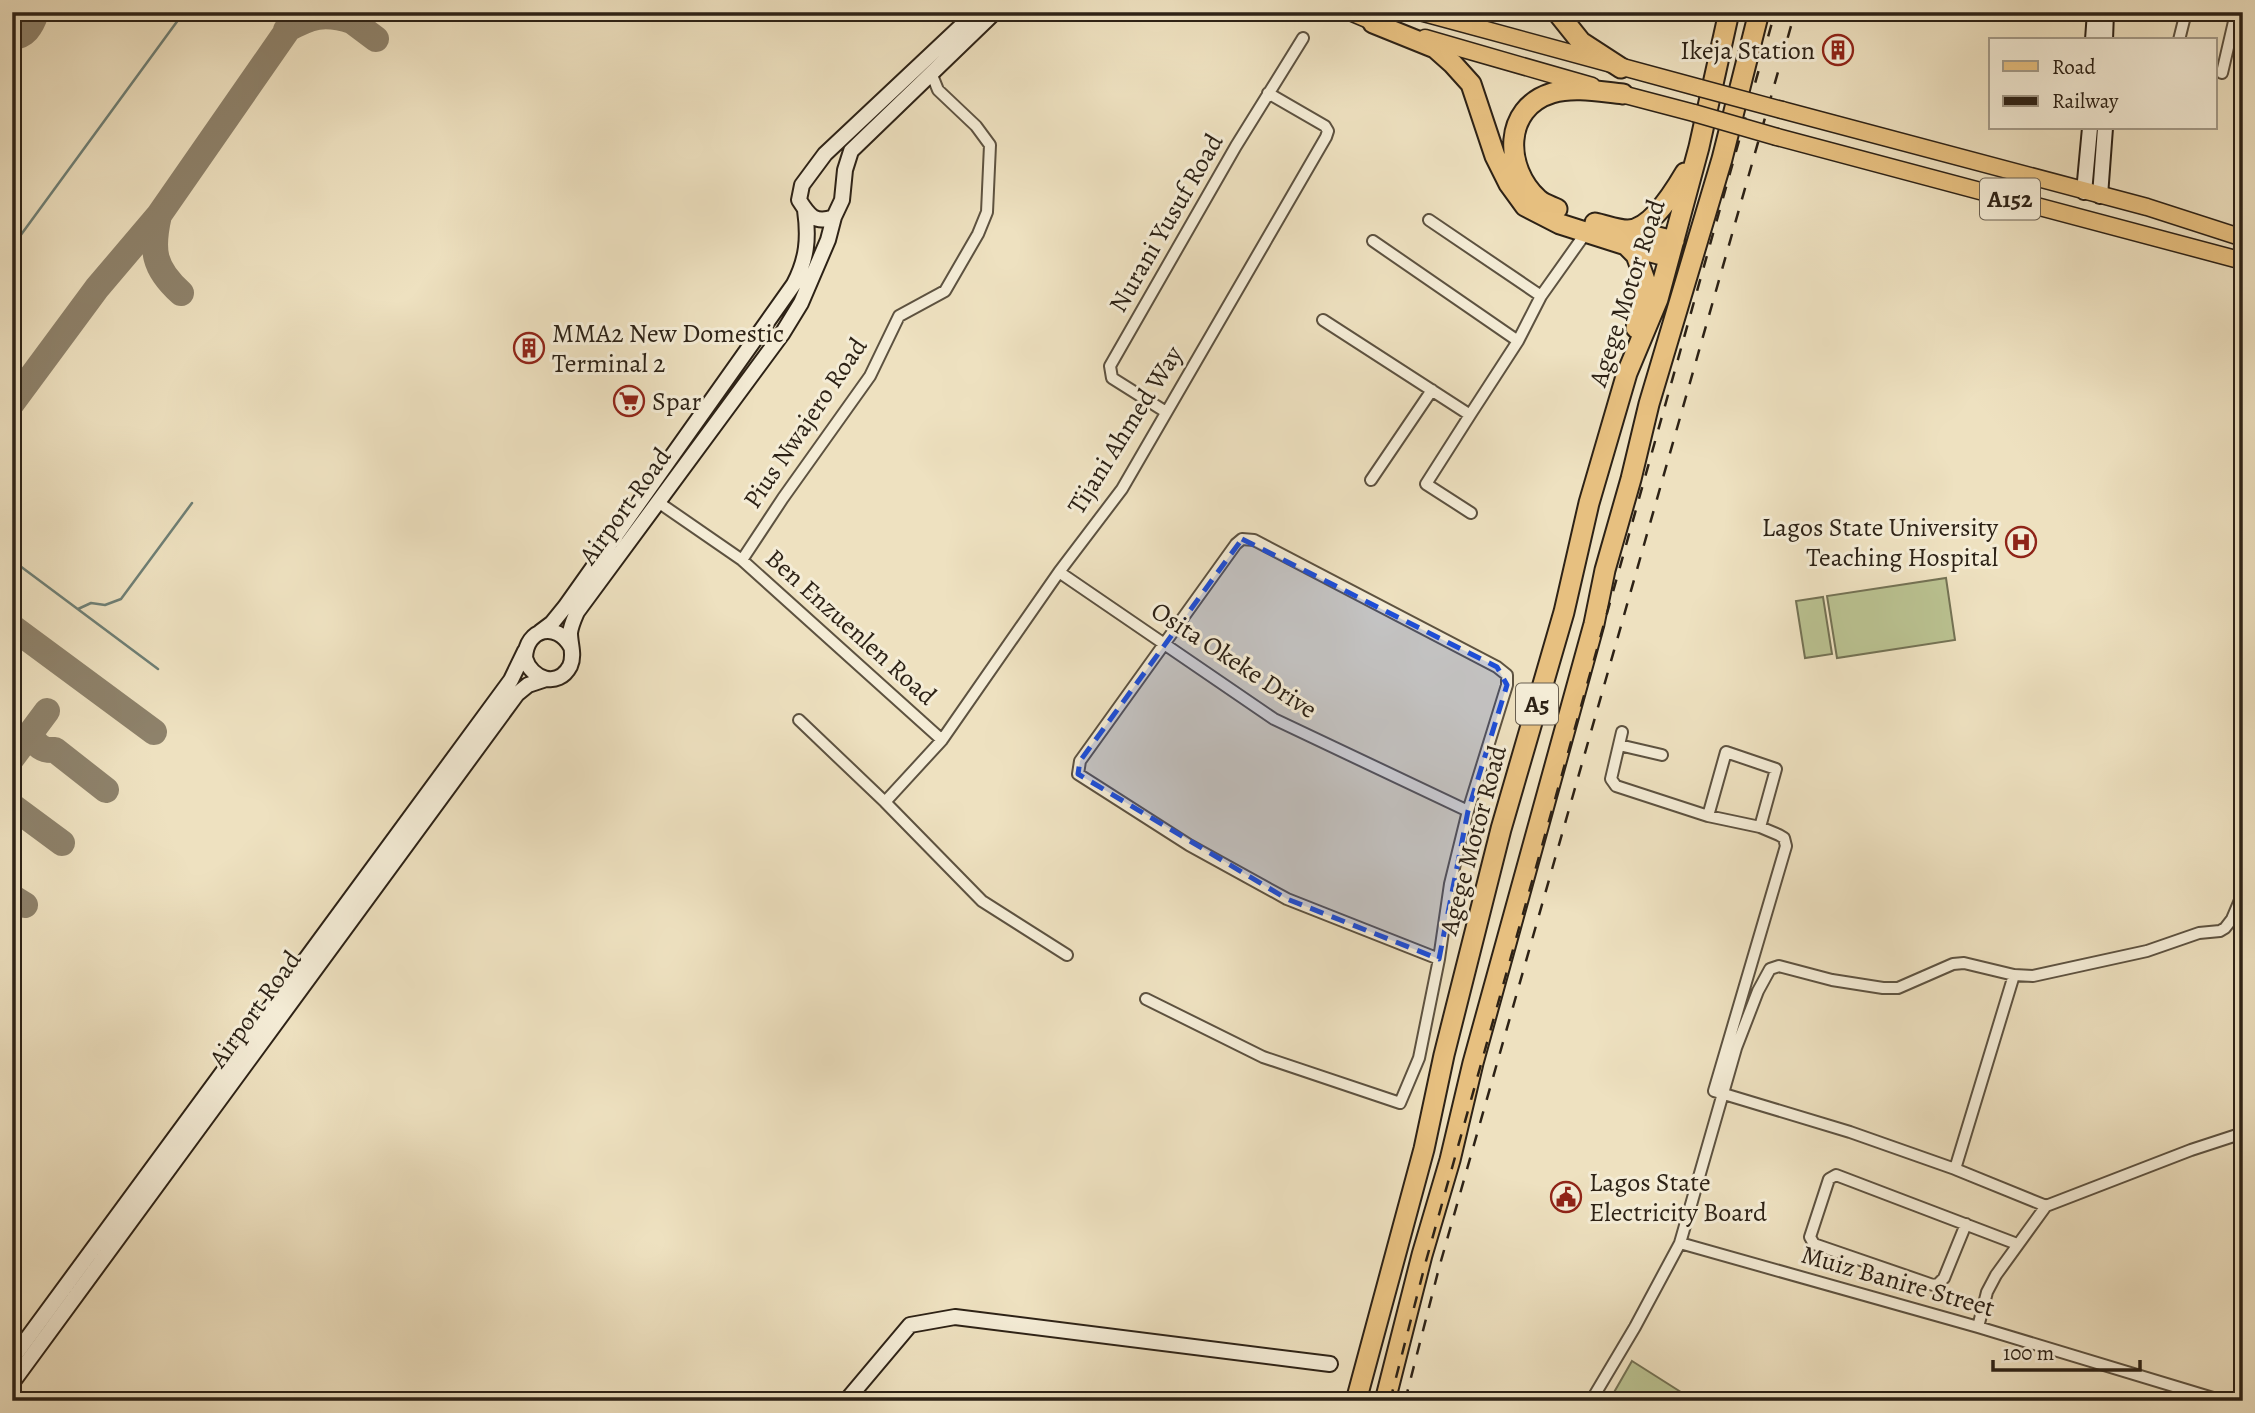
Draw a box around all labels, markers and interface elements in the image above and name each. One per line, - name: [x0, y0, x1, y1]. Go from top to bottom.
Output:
- place label: Ikeja Station: [1680, 33, 1815, 68]
- building icon: Ikeja Station: [1821, 33, 1855, 67]
- legend: [1989, 38, 2216, 130]
- text: Road: [2052, 53, 2096, 81]
- text: Railway: [2052, 87, 2119, 115]
- street label: Nurani Yusuf Road: [1101, 127, 1231, 319]
- road number: A152: [1980, 178, 2040, 219]
- street label: Agege Motor Road: [1580, 195, 1674, 392]
- place label: MMA2 New Domestic Terminal 2: [552, 316, 784, 381]
- building icon: MMA2 New Domestic Terminal 2: [512, 331, 546, 365]
- street label: Pius Nwajero Road: [735, 331, 875, 515]
- street label: Tijani Ahmed Way: [1059, 339, 1191, 521]
- supermarket icon: Spar: [612, 384, 646, 418]
- place label: Spar: [652, 384, 702, 419]
- street label: Airport Road: [570, 440, 679, 572]
- place label: Lagos State University Teaching Hospital: [1762, 510, 1998, 575]
- hospital icon: Lagos State University Teaching Hospital: [2004, 525, 2038, 559]
- street label: Ben Enzuenlen Road: [758, 541, 944, 713]
- street label: Osita Okeke Drive: [1144, 593, 1324, 727]
- road number: A5: [1516, 684, 1558, 724]
- street label: Agege Motor Road: [1431, 741, 1515, 939]
- street label: Airport Road: [200, 943, 309, 1075]
- place label: Lagos State Electricity Board: [1589, 1165, 1767, 1230]
- public building icon: Lagos State Electricity Board: [1549, 1180, 1583, 1214]
- street label: Muiz Banire Street: [1797, 1237, 1999, 1325]
- scale bar: [1993, 1329, 2140, 1373]
- text: 100 m: [2003, 1339, 2054, 1367]

